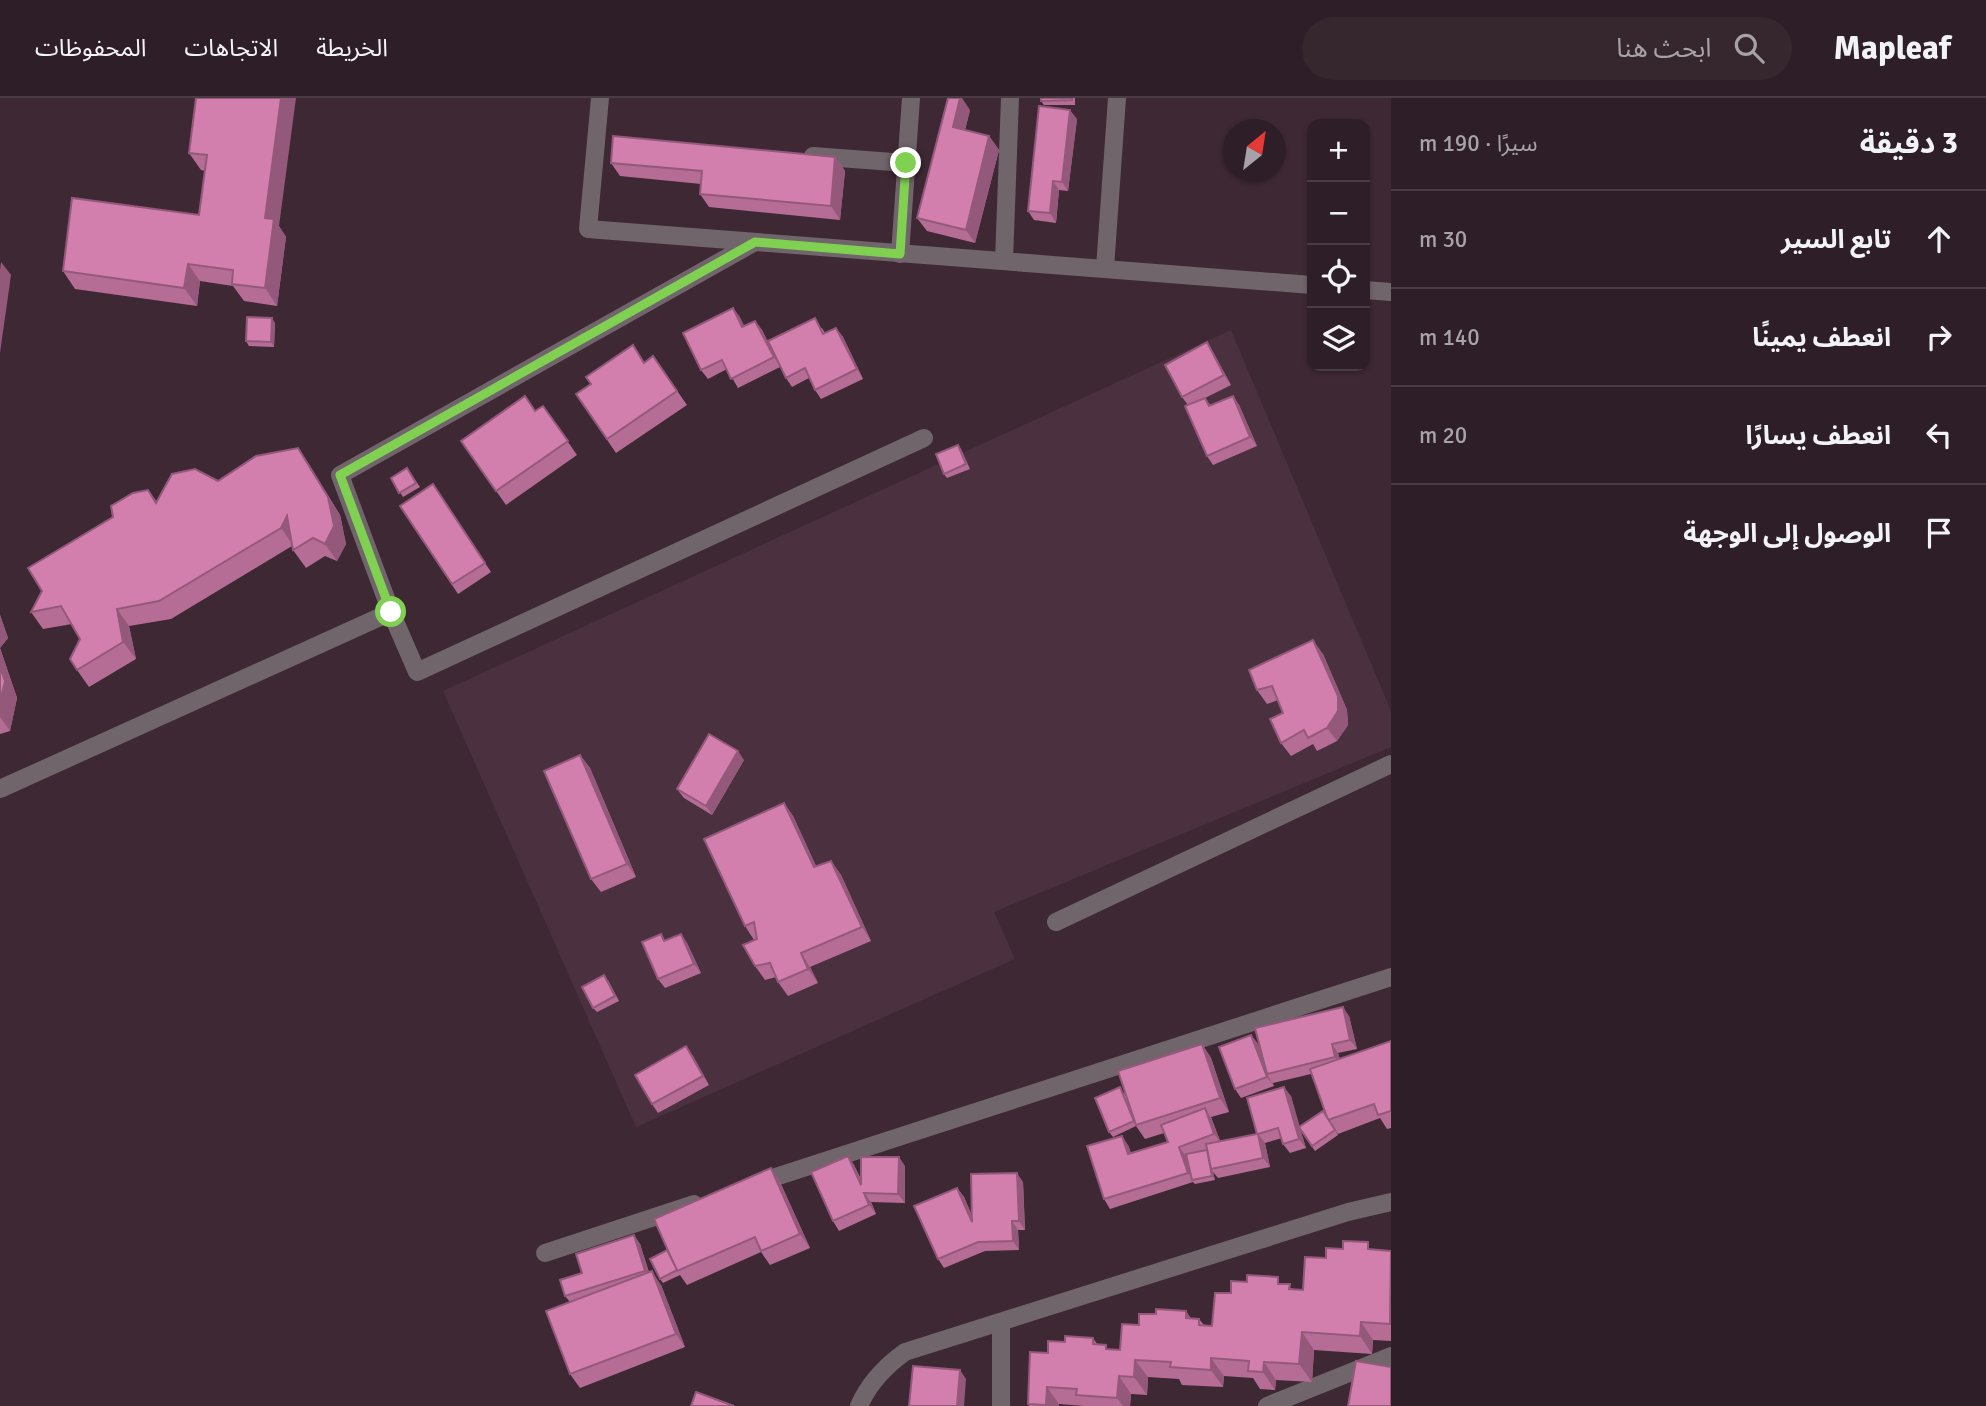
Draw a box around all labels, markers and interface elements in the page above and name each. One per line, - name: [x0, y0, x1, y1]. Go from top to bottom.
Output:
- search box: [1302, 17, 1792, 80]
- text: Mapleaf: [1834, 28, 1951, 69]
- icon: search: [1730, 29, 1768, 67]
- text: المحفوظات: [35, 33, 146, 63]
- text: الاتجاهات: [184, 33, 278, 63]
- text: الخريطة: [316, 33, 388, 63]
- text: ابحث هنا: [1616, 33, 1712, 65]
- north arrow: [1223, 119, 1286, 182]
- map controls: [1307, 119, 1370, 371]
- button: +: [1307, 119, 1370, 182]
- text: 3 دقيقة: [1860, 125, 1958, 162]
- text: سيرًا · 190 m: [1419, 129, 1537, 158]
- route end: [890, 147, 921, 178]
- button: −: [1307, 182, 1370, 245]
- icon: ahead: [1920, 220, 1958, 258]
- text: تابع السير: [1781, 224, 1891, 256]
- text: 30 m: [1419, 225, 1467, 254]
- button: locate: [1307, 245, 1370, 308]
- button: layers: [1307, 308, 1370, 371]
- icon: right: [1920, 318, 1958, 356]
- text: انعطف يمينًا: [1752, 322, 1891, 354]
- text: 140 m: [1419, 323, 1480, 352]
- icon: left: [1920, 416, 1958, 454]
- text: انعطف يسارًا: [1746, 420, 1891, 452]
- text: 20 m: [1419, 421, 1467, 450]
- icon: arrive: [1920, 514, 1958, 552]
- text: الوصول إلى الوجهة: [1683, 518, 1891, 550]
- route start: [375, 596, 406, 627]

